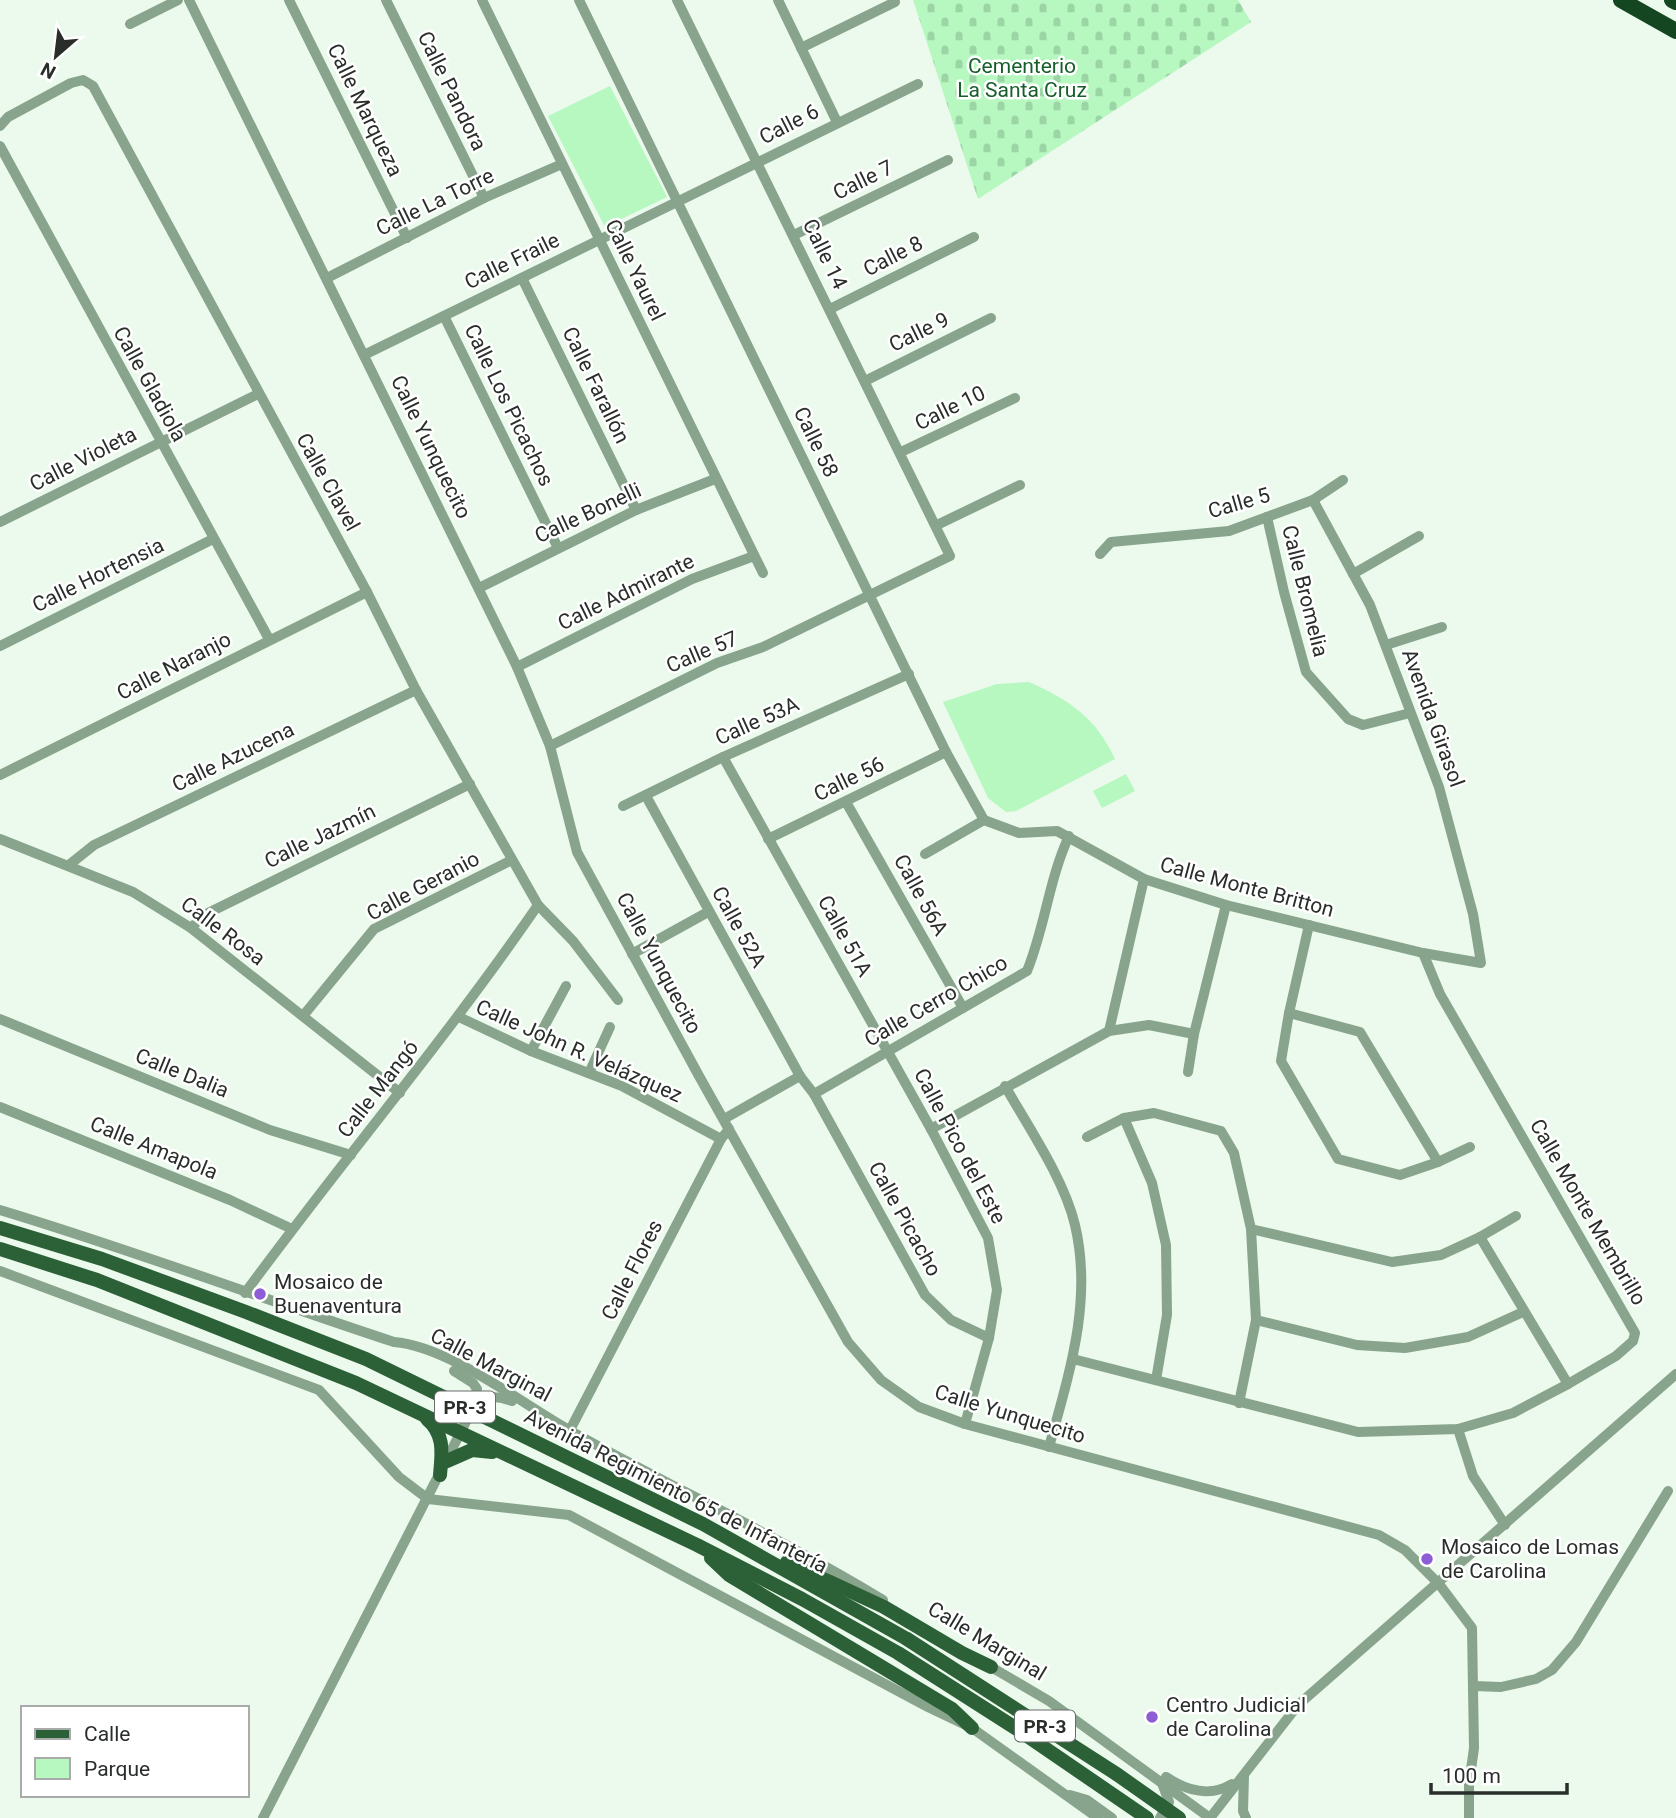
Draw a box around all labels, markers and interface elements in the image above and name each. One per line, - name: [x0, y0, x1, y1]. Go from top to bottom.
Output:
- north arrow: [21, 21, 91, 91]
- street label: Calle Pandora: [413, 27, 491, 155]
- street label: Calle Marqueza: [322, 40, 408, 180]
- park label: Cementerio La Santa Cruz: [957, 54, 1087, 102]
- text: N: [37, 57, 60, 84]
- street label: Calle 6: [755, 99, 823, 149]
- street label: Calle 7: [829, 155, 897, 205]
- street label: Calle La Torre: [372, 163, 498, 241]
- street label: Calle Yaurel: [600, 215, 670, 325]
- street label: Calle 14: [798, 215, 852, 293]
- street label: Calle Fraile: [461, 228, 563, 294]
- street label: Calle 8: [859, 231, 927, 281]
- street label: Calle 9: [885, 307, 953, 357]
- street label: Calle Los Picachos: [459, 320, 559, 490]
- street label: Calle Gladiola: [108, 322, 192, 446]
- street label: Calle Farallón: [558, 323, 634, 447]
- street label: Calle Yunquecito: [386, 371, 476, 523]
- street label: Calle 10: [911, 381, 989, 435]
- street label: Calle 58: [789, 403, 843, 481]
- street label: Calle Violeta: [26, 422, 140, 496]
- street label: Calle Clavel: [291, 429, 365, 535]
- street label: Calle Bonelli: [531, 478, 645, 548]
- street label: Calle 5: [1205, 483, 1273, 523]
- street label: Calle Bromelia: [1277, 523, 1333, 659]
- street label: Calle Hortensia: [28, 533, 168, 617]
- street label: Calle Admirante: [554, 549, 698, 635]
- street label: Calle 57: [663, 626, 741, 678]
- street label: Calle Naranjo: [113, 627, 235, 705]
- street label: Avenida Girasol: [1397, 646, 1469, 790]
- street label: Calle 53A: [711, 692, 803, 750]
- street label: Calle Azucena: [168, 717, 298, 797]
- street label: Calle 56: [810, 752, 888, 806]
- street label: Calle Jazmín: [261, 799, 379, 873]
- street label: Calle Geranio: [363, 846, 483, 926]
- street label: Calle 56A: [889, 850, 953, 940]
- street label: Calle Monte Britton: [1157, 852, 1337, 922]
- street label: Calle 52A: [707, 882, 771, 972]
- street label: Calle Yunquecito: [612, 888, 706, 1038]
- street label: Calle 51A: [813, 891, 877, 981]
- street label: Calle Rosa: [176, 892, 270, 970]
- street label: Calle Cerro Chico: [860, 950, 1012, 1052]
- street label: Calle John R. Velázquez: [472, 995, 686, 1107]
- street label: Calle Mangó: [333, 1036, 423, 1142]
- street label: Calle Dalia: [132, 1043, 232, 1103]
- street label: Calle Pico del Este: [909, 1064, 1011, 1228]
- street label: Calle Amapola: [87, 1111, 221, 1185]
- street label: Calle Monte Membrillo: [1525, 1115, 1651, 1309]
- street label: Calle Picacho: [864, 1158, 946, 1280]
- street label: Calle Flores: [597, 1216, 667, 1324]
- place label: Mosaico de Buenaventura: [274, 1270, 402, 1318]
- marker: Mosaico de Buenaventura: [252, 1286, 268, 1302]
- street label: Calle Marginal: [426, 1323, 556, 1407]
- street label: Calle Yunquecito: [932, 1380, 1088, 1448]
- road number: PR-3: [435, 1392, 495, 1422]
- street label: Avenida Regimiento 65 de Infantería: [520, 1404, 832, 1578]
- place label: Mosaico de Lomas de Carolina: [1441, 1535, 1619, 1583]
- marker: Mosaico de Lomas de Carolina: [1419, 1551, 1435, 1567]
- street label: Calle Marginal: [924, 1596, 1050, 1686]
- place label: Centro Judicial de Carolina: [1166, 1693, 1306, 1741]
- legend: [21, 1706, 248, 1797]
- marker: Centro Judicial de Carolina: [1144, 1709, 1160, 1725]
- road number: PR-3: [1015, 1710, 1075, 1742]
- text: Calle: [84, 1722, 130, 1746]
- scale bar: [1431, 1752, 1568, 1796]
- text: Parque: [84, 1757, 150, 1781]
- text: 100 m: [1442, 1764, 1501, 1788]

